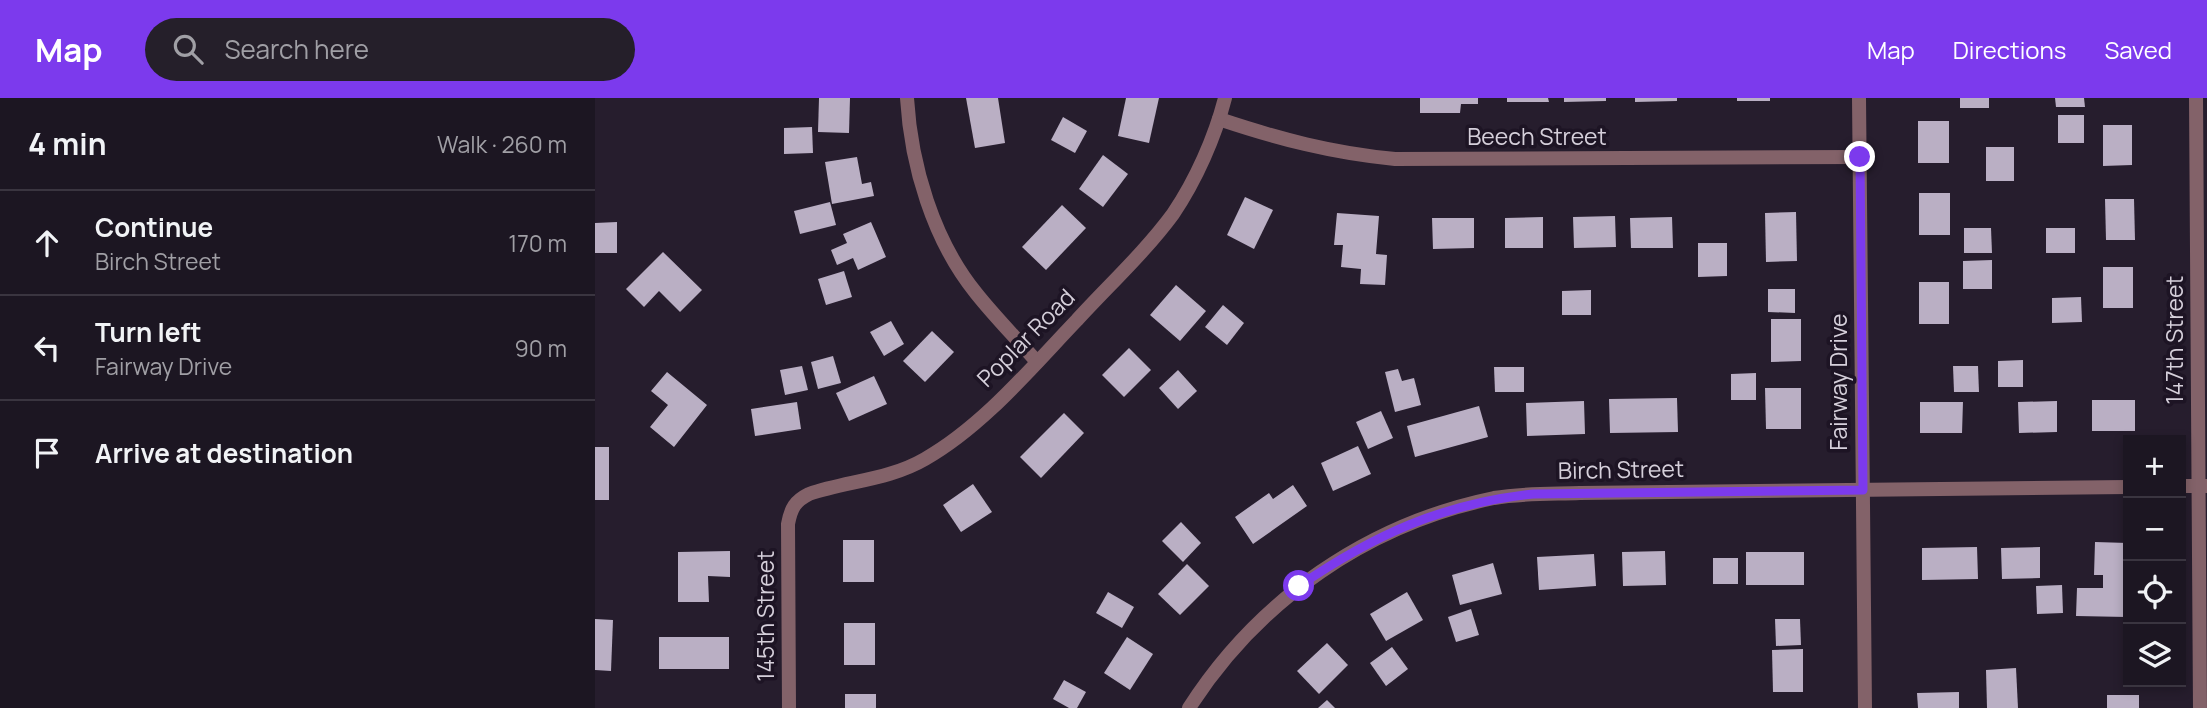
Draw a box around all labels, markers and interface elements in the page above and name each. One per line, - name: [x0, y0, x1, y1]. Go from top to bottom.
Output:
- search box: [145, 18, 635, 81]
- text: Map: [35, 27, 103, 72]
- icon: search: [169, 30, 207, 68]
- text: Search here: [225, 31, 369, 67]
- text: Map: [1867, 33, 1915, 66]
- text: Directions: [1953, 33, 2066, 66]
- text: Saved: [2104, 33, 2172, 66]
- street label: Beech Street: [1467, 120, 1607, 152]
- text: 4 min: [28, 123, 106, 164]
- text: Walk · 260 m: [437, 128, 567, 160]
- route end: [1844, 141, 1875, 172]
- text: Continue: [95, 209, 213, 245]
- icon: ahead: [28, 224, 66, 262]
- text: 170 m: [508, 227, 567, 259]
- text: Birch Street: [95, 245, 221, 277]
- street label: 147th Street: [2158, 275, 2190, 405]
- street label: Poplar Road: [969, 281, 1081, 393]
- street label: Fairway Drive: [1822, 313, 1854, 451]
- text: Turn left: [95, 314, 202, 350]
- icon: left: [28, 329, 66, 367]
- text: 90 m: [515, 332, 567, 364]
- text: Fairway Drive: [95, 350, 232, 382]
- icon: arrive: [28, 434, 66, 472]
- text: Arrive at destination: [95, 435, 353, 471]
- map controls: [2123, 435, 2186, 687]
- button: +: [2123, 435, 2186, 498]
- street label: Birch Street: [1558, 452, 1684, 486]
- button: −: [2123, 498, 2186, 561]
- street label: 145th Street: [749, 551, 781, 681]
- button: locate: [2123, 561, 2186, 624]
- route start: [1283, 570, 1314, 601]
- button: layers: [2123, 624, 2186, 687]

